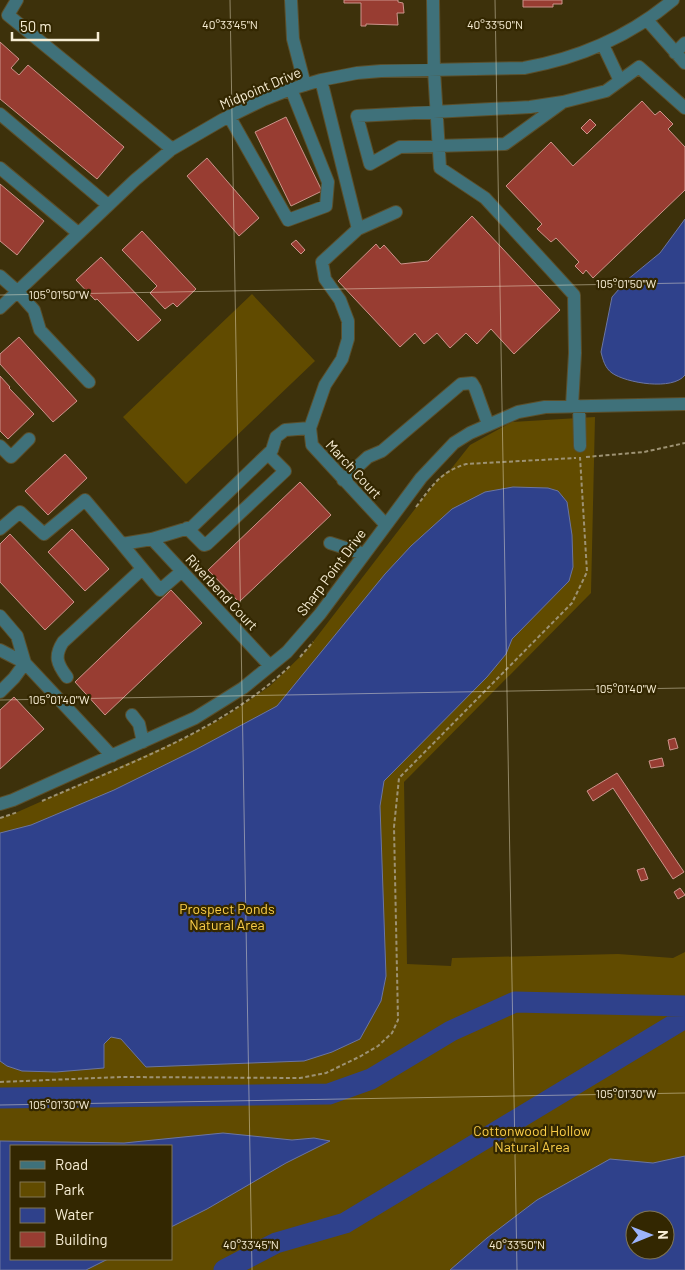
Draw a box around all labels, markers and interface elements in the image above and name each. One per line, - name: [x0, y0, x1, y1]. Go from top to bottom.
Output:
- scale bar: [12, 10, 99, 42]
- text: 50 m: [20, 17, 52, 35]
- text: 40°33'45"N: [202, 17, 258, 31]
- text: 40°33'50"N: [467, 17, 523, 31]
- street label: Midpoint Drive: [217, 63, 303, 113]
- text: 105°01'50"W: [596, 276, 657, 290]
- text: 105°01'50"W: [29, 287, 90, 301]
- street label: March Court: [323, 436, 385, 502]
- street label: Sharp Point Drive: [293, 525, 369, 619]
- street label: Riverbend Court: [182, 550, 262, 634]
- text: 105°01'40"W: [596, 681, 657, 695]
- text: 105°01'40"W: [29, 692, 90, 706]
- park label: Prospect Ponds Natural Area: [179, 900, 275, 933]
- text: 105°01'30"W: [596, 1086, 657, 1100]
- text: 105°01'30"W: [29, 1097, 90, 1111]
- park label: Cottonwood Hollow Natural Area: [473, 1122, 591, 1155]
- legend: [10, 1145, 172, 1260]
- text: Road: [55, 1155, 88, 1173]
- text: Park: [55, 1180, 85, 1198]
- text: Water: [55, 1205, 94, 1223]
- north arrow: [625, 1210, 675, 1260]
- text: Building: [55, 1230, 108, 1248]
- text: N: [655, 1230, 672, 1240]
- text: 40°33'45"N: [223, 1237, 279, 1251]
- text: 40°33'50"N: [489, 1237, 545, 1251]

